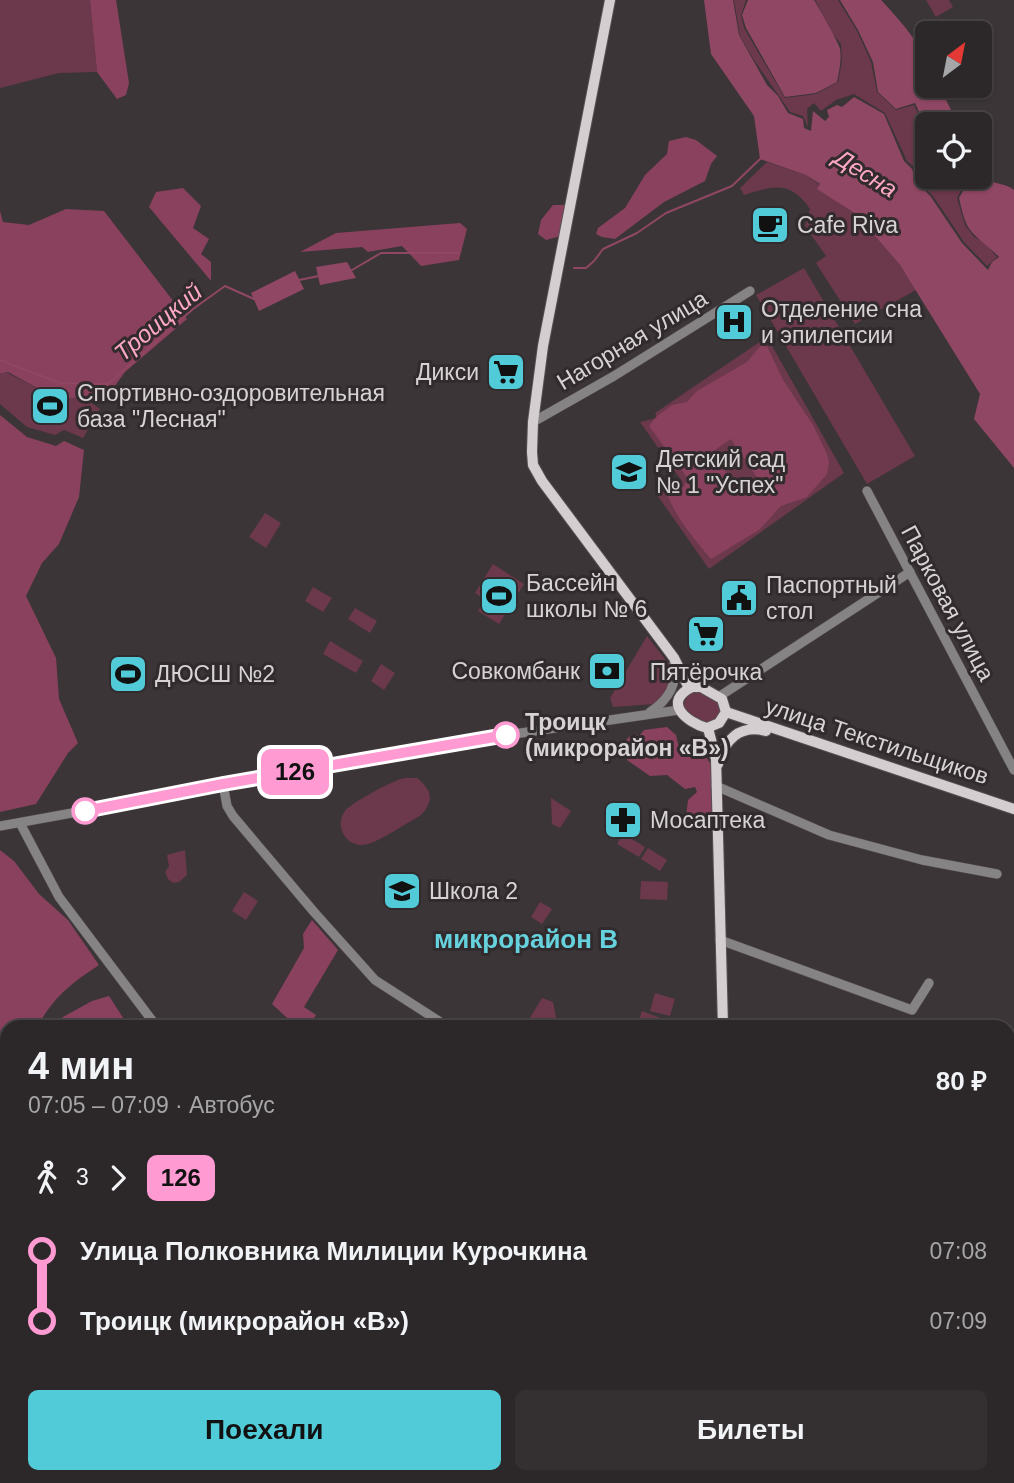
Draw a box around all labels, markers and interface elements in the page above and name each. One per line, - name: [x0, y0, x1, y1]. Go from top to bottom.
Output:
- north arrow: [915, 21, 992, 98]
- map controls: [915, 21, 992, 189]
- button: locate: [915, 112, 992, 189]
- water label: Десна: [827, 142, 902, 203]
- cafe icon: Cafe Riva: [749, 204, 791, 246]
- place label: Cafe Riva: [797, 212, 898, 238]
- water label: Троицкий: [109, 278, 207, 366]
- street label: Нагорная улица: [552, 285, 712, 395]
- place label: Отделение сна и эпилепсии: [761, 296, 922, 348]
- hospital icon: Отделение сна и эпилепсии: [713, 301, 755, 343]
- supermarket icon: Дикси: [485, 351, 527, 393]
- place label: Дикси: [416, 359, 479, 385]
- place label: Спортивно-оздоровительная база "Лесная": [77, 380, 385, 432]
- sports icon: Спортивно-оздоровительная база "Лесная": [29, 385, 71, 427]
- place label: Детский сад № 1 "Успех": [656, 446, 786, 498]
- school or university icon: Детский сад № 1 "Успех": [608, 451, 650, 493]
- street label: Парковая улица: [896, 521, 1000, 685]
- place label: Бассейн школы № 6: [526, 570, 647, 622]
- place label: Паспортный стол: [766, 572, 897, 624]
- sports icon: Бассейн школы № 6: [478, 575, 520, 617]
- public building icon: Паспортный стол: [718, 577, 760, 619]
- supermarket icon: Пятёрочка: [685, 613, 727, 655]
- bank icon: Совкомбанк: [586, 650, 628, 692]
- sports icon: ДЮСШ №2: [107, 653, 149, 695]
- place label: Совкомбанк: [452, 658, 581, 684]
- place label: Пятёрочка: [650, 659, 763, 685]
- place label: ДЮСШ №2: [155, 661, 275, 687]
- street label: улица Текстильщиков: [762, 693, 992, 789]
- place label: Троицк (микрорайон «В»): [525, 709, 729, 761]
- marker: Троицк (микрорайон «В»): [493, 722, 519, 748]
- line badge: 126: [255, 749, 335, 795]
- text: 126: [275, 758, 315, 785]
- unlabelled marker: [72, 798, 98, 824]
- pharmacy icon: Мосаптека: [602, 799, 644, 841]
- place label: Мосаптека: [650, 807, 766, 833]
- school or university icon: Школа 2: [381, 870, 423, 912]
- place label: Школа 2: [429, 878, 518, 904]
- district label: микрорайон В: [434, 924, 618, 954]
- text: 4 мин: [28, 1045, 134, 1087]
- text: 80 ₽: [936, 1066, 987, 1096]
- text: 07:05 – 07:09 · Автобус: [28, 1092, 275, 1118]
- icon: walk: [28, 1159, 66, 1197]
- icon: forward: [99, 1159, 137, 1197]
- text: 3: [76, 1164, 89, 1190]
- text: 126: [161, 1164, 201, 1191]
- text: Улица Полковника Милиции Курочкина: [80, 1236, 587, 1266]
- text: 07:08: [929, 1238, 987, 1264]
- text: Троицк (микрорайон «В»): [80, 1306, 409, 1336]
- text: 07:09: [929, 1308, 987, 1334]
- button: Поехали: [28, 1390, 501, 1470]
- button: Билеты: [515, 1390, 987, 1470]

